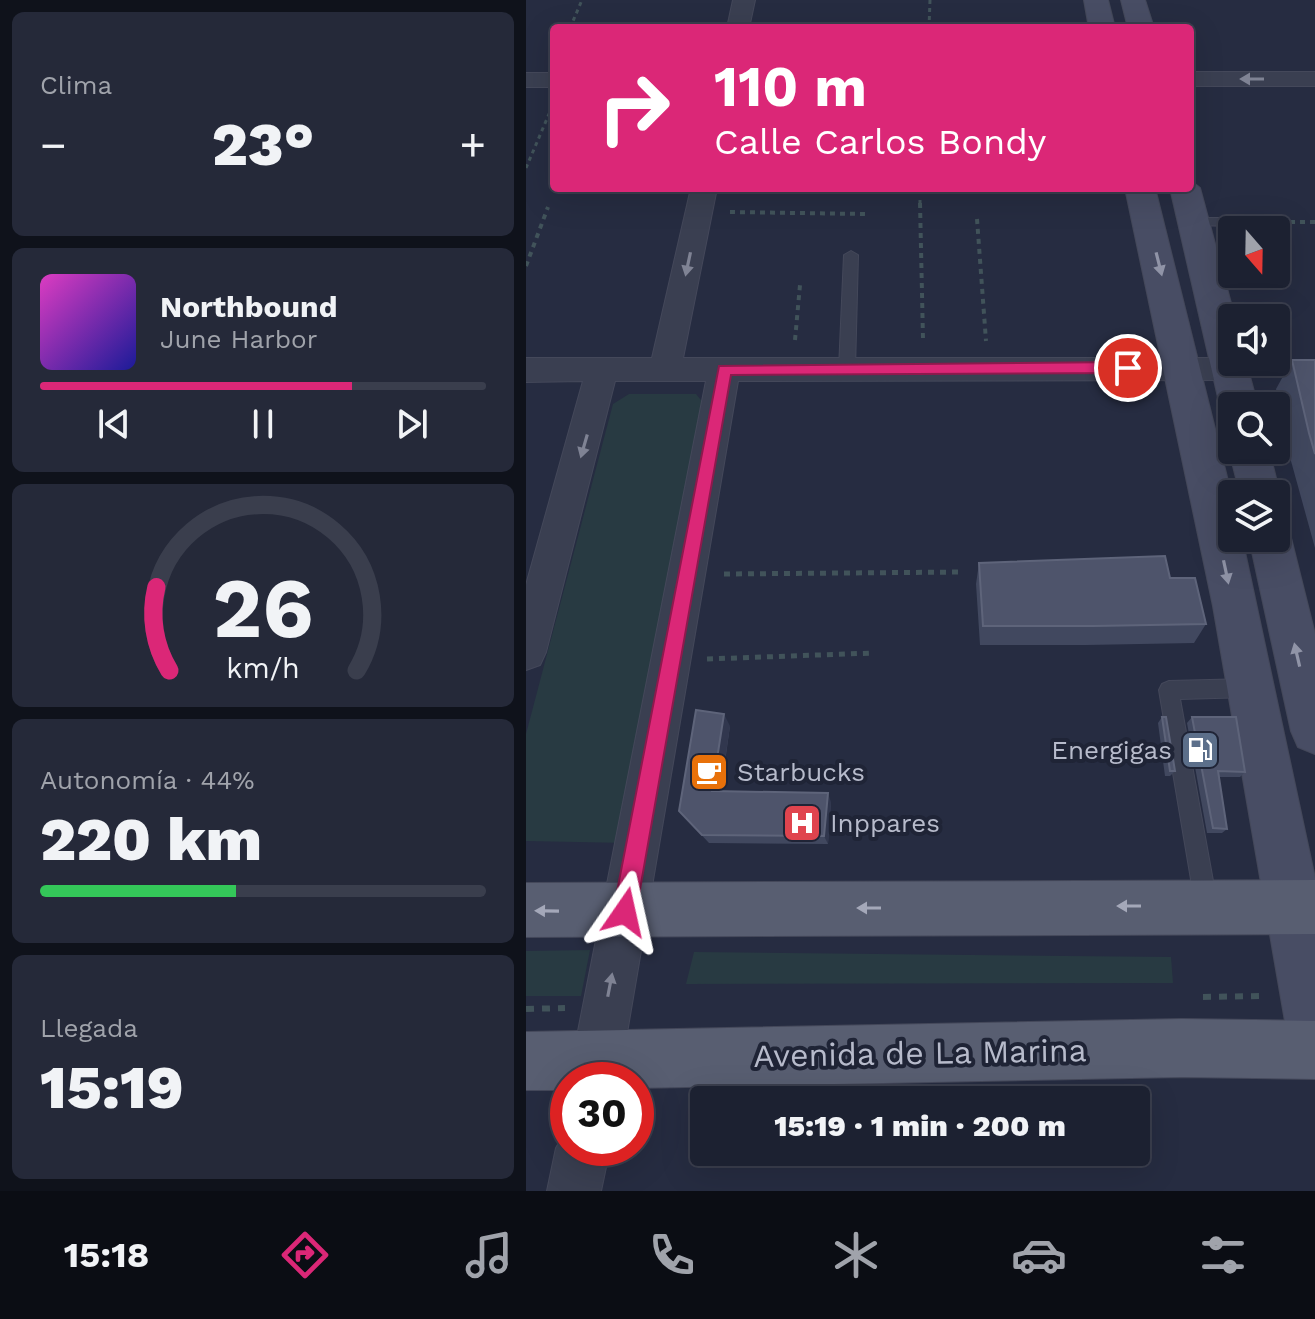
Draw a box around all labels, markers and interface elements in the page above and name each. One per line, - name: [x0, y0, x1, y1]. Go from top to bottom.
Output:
- text: 110 m: [714, 54, 867, 120]
- icon: right: [582, 56, 686, 160]
- text: Clima: [40, 70, 112, 100]
- one-way arrow: [1239, 73, 1265, 85]
- text: 23°: [212, 109, 314, 180]
- text: −: [40, 119, 67, 171]
- text: +: [459, 119, 486, 171]
- text: Calle Carlos Bondy: [714, 121, 1046, 163]
- north arrow: [1218, 216, 1290, 288]
- map controls: [1218, 216, 1290, 552]
- one-way arrow: [1153, 251, 1166, 276]
- one-way arrow: [681, 252, 694, 277]
- text: Northbound: [160, 289, 337, 324]
- button: sound: [1218, 304, 1290, 376]
- text: June Harbor: [160, 324, 317, 354]
- pin: [1094, 334, 1162, 402]
- icon: arrive: [1106, 346, 1150, 390]
- button: search: [1218, 392, 1290, 464]
- icon: previous: [92, 402, 136, 446]
- icon: pause: [241, 402, 285, 446]
- icon: next: [390, 402, 434, 446]
- one-way arrow: [578, 433, 590, 458]
- button: layers: [1218, 480, 1290, 552]
- text: 26: [213, 560, 313, 657]
- one-way arrow: [1221, 560, 1233, 585]
- one-way arrow: [1290, 643, 1303, 668]
- text: km/h: [226, 652, 300, 686]
- fuel station icon: Energigas: [1179, 729, 1221, 771]
- place label: Energigas: [1051, 735, 1172, 765]
- cafe icon: Starbucks: [688, 751, 730, 793]
- place label: Starbucks: [737, 757, 865, 787]
- text: Autonomía · 44%: [40, 765, 255, 795]
- hospital icon: Inppares: [781, 802, 823, 844]
- text: 220 km: [40, 804, 262, 875]
- place label: Inppares: [830, 808, 940, 838]
- position arrow: [583, 870, 667, 954]
- one-way arrow: [1116, 900, 1141, 913]
- one-way arrow: [856, 902, 881, 914]
- one-way arrow: [534, 905, 559, 917]
- one-way arrow: [604, 973, 617, 998]
- text: Llegada: [40, 1013, 138, 1043]
- street label: Avenida de La Marina: [753, 1031, 1087, 1075]
- text: 15:19: [40, 1052, 184, 1123]
- speed limit sign: 30: [550, 1062, 654, 1166]
- text: 15:19 · 1 min · 200 m: [774, 1108, 1066, 1143]
- icon: directions: [277, 1227, 333, 1283]
- icon: music: [461, 1227, 517, 1283]
- icon: phone: [644, 1227, 700, 1283]
- icon: climate: [828, 1227, 884, 1283]
- icon: car: [1011, 1227, 1067, 1283]
- icon: filters: [1195, 1227, 1251, 1283]
- text: 15:18: [64, 1234, 149, 1276]

